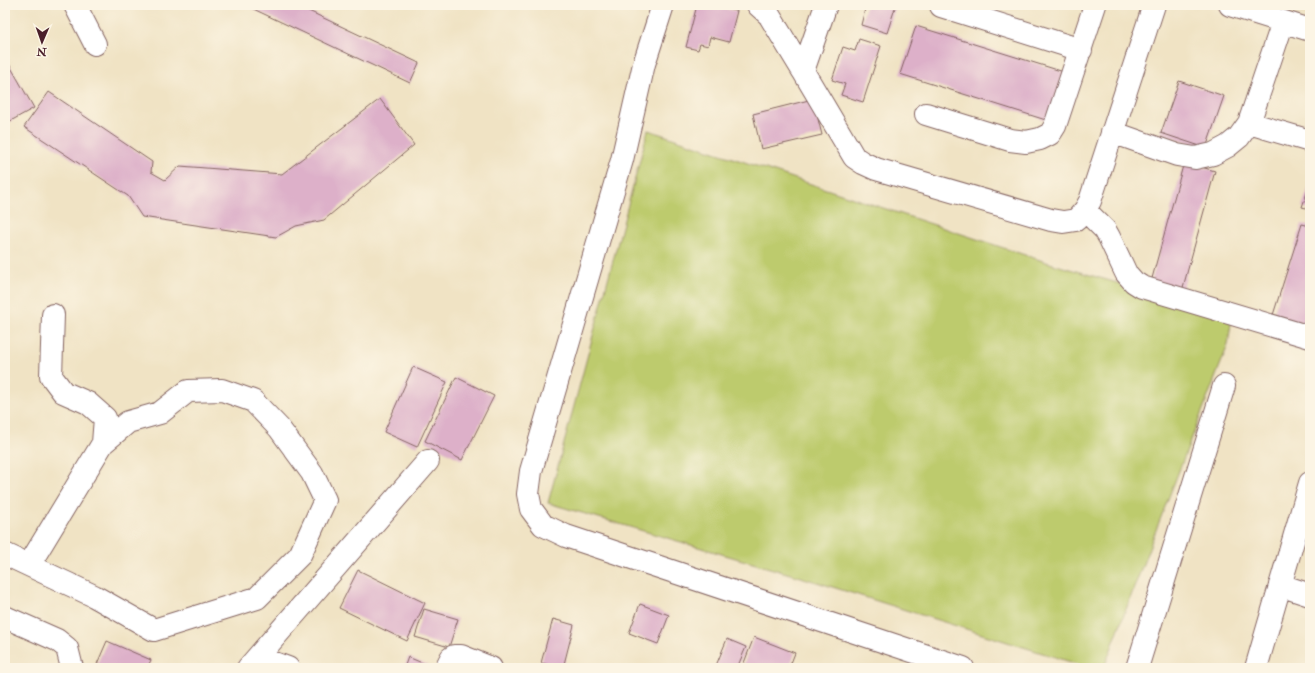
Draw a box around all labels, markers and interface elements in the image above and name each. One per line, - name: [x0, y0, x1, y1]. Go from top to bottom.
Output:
- north arrow: [22, 22, 62, 62]
- text: N: [35, 45, 48, 58]

